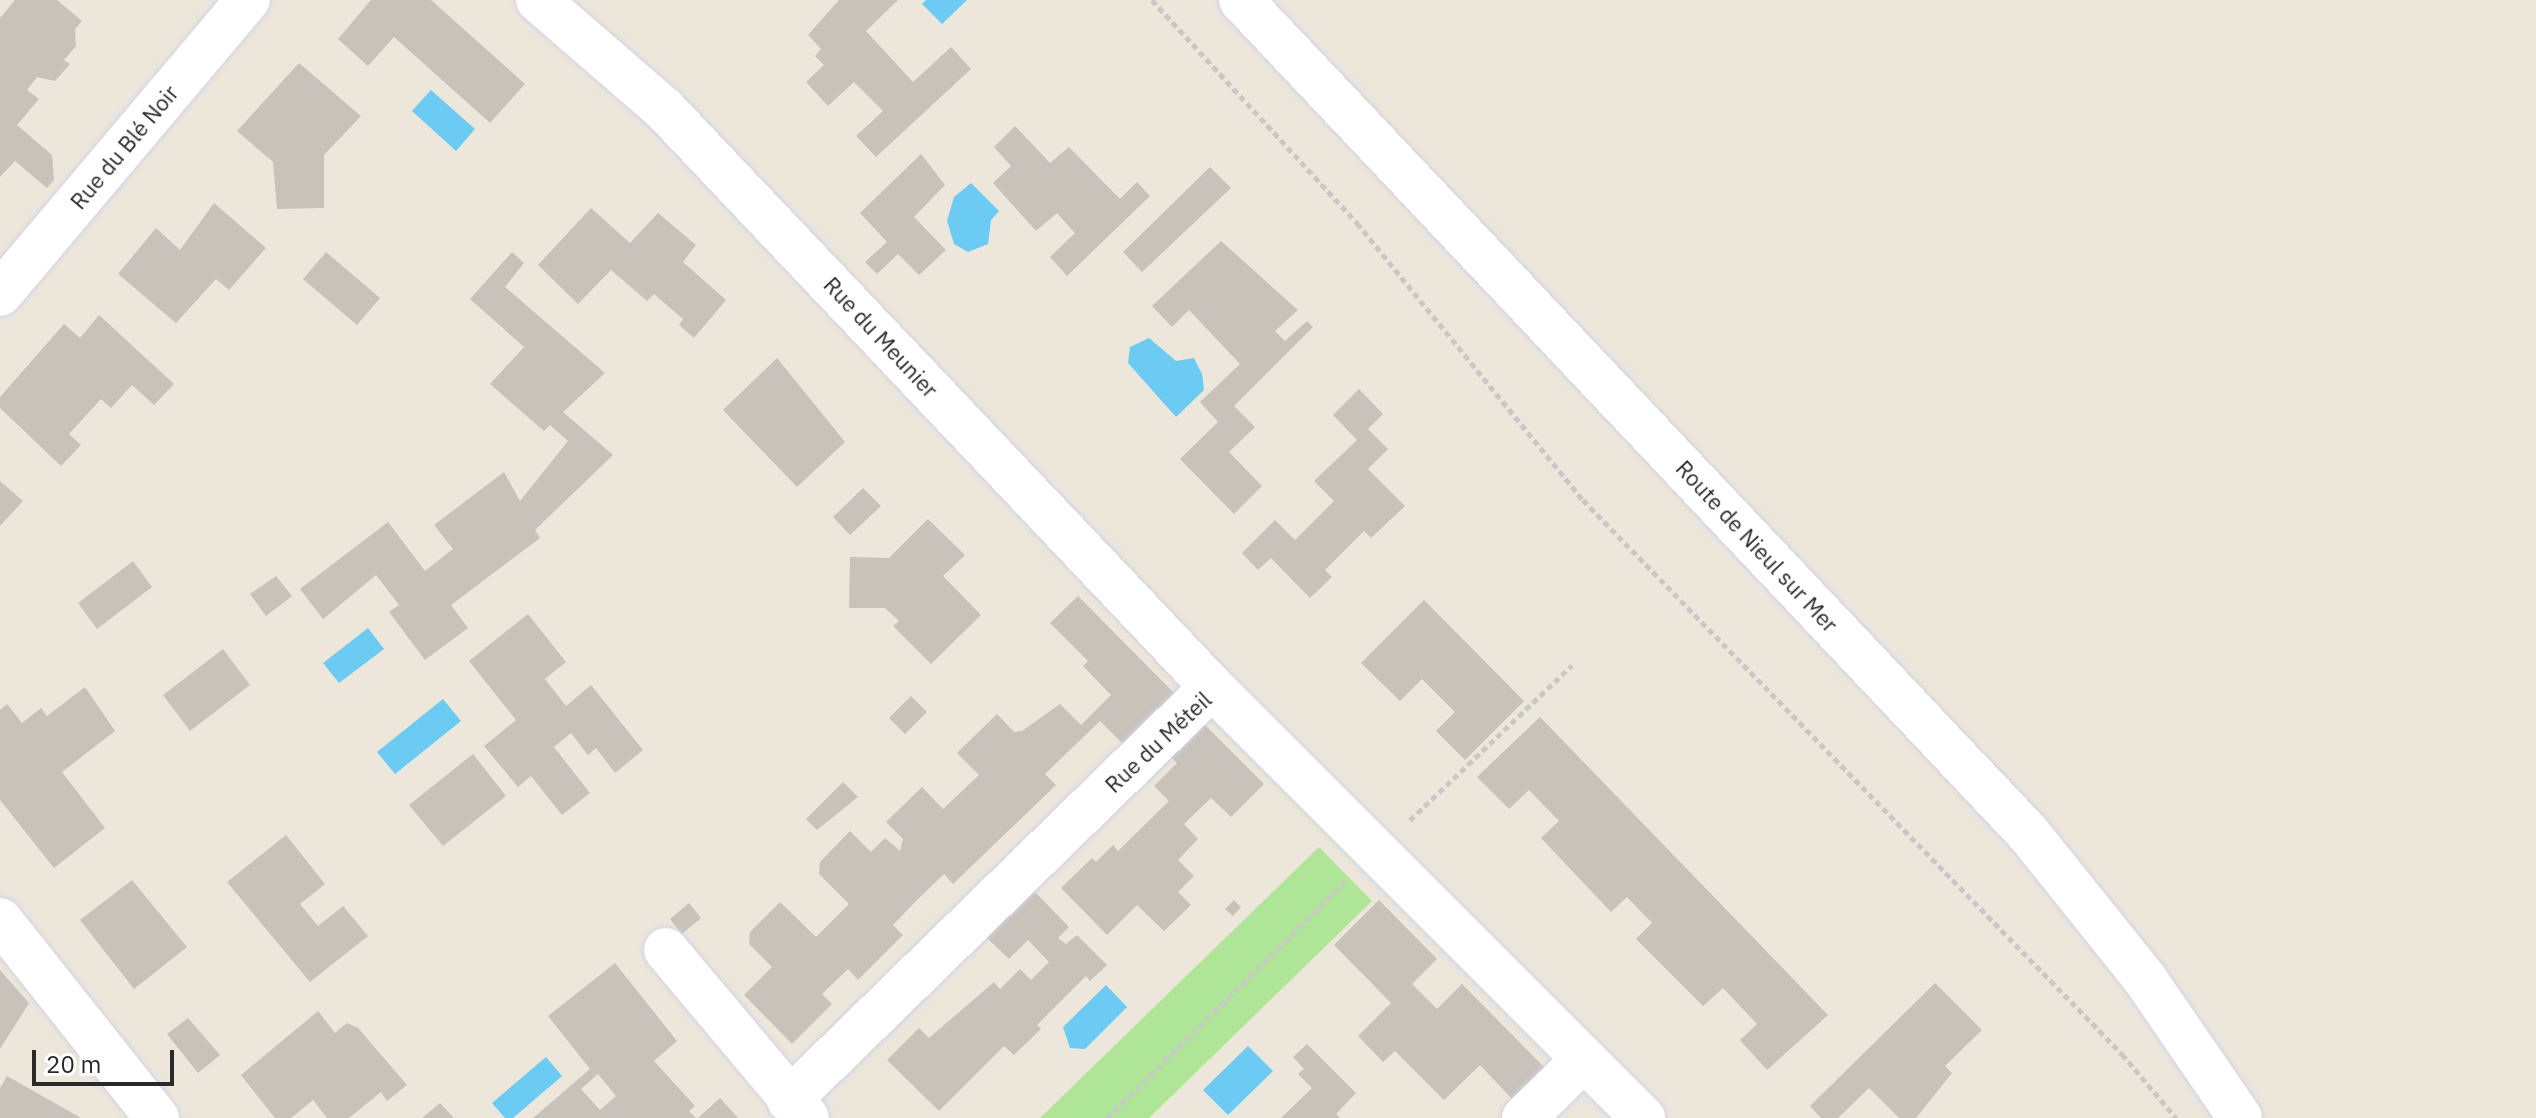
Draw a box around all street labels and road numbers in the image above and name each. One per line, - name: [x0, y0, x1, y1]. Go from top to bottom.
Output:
- street label: Rue du Blé Noir: [65, 80, 183, 214]
- street label: Rue du Meunier: [819, 271, 943, 403]
- street label: Route de Nieul sur Mer: [1671, 455, 1843, 637]
- street label: Rue du Méteil: [1099, 686, 1217, 798]

